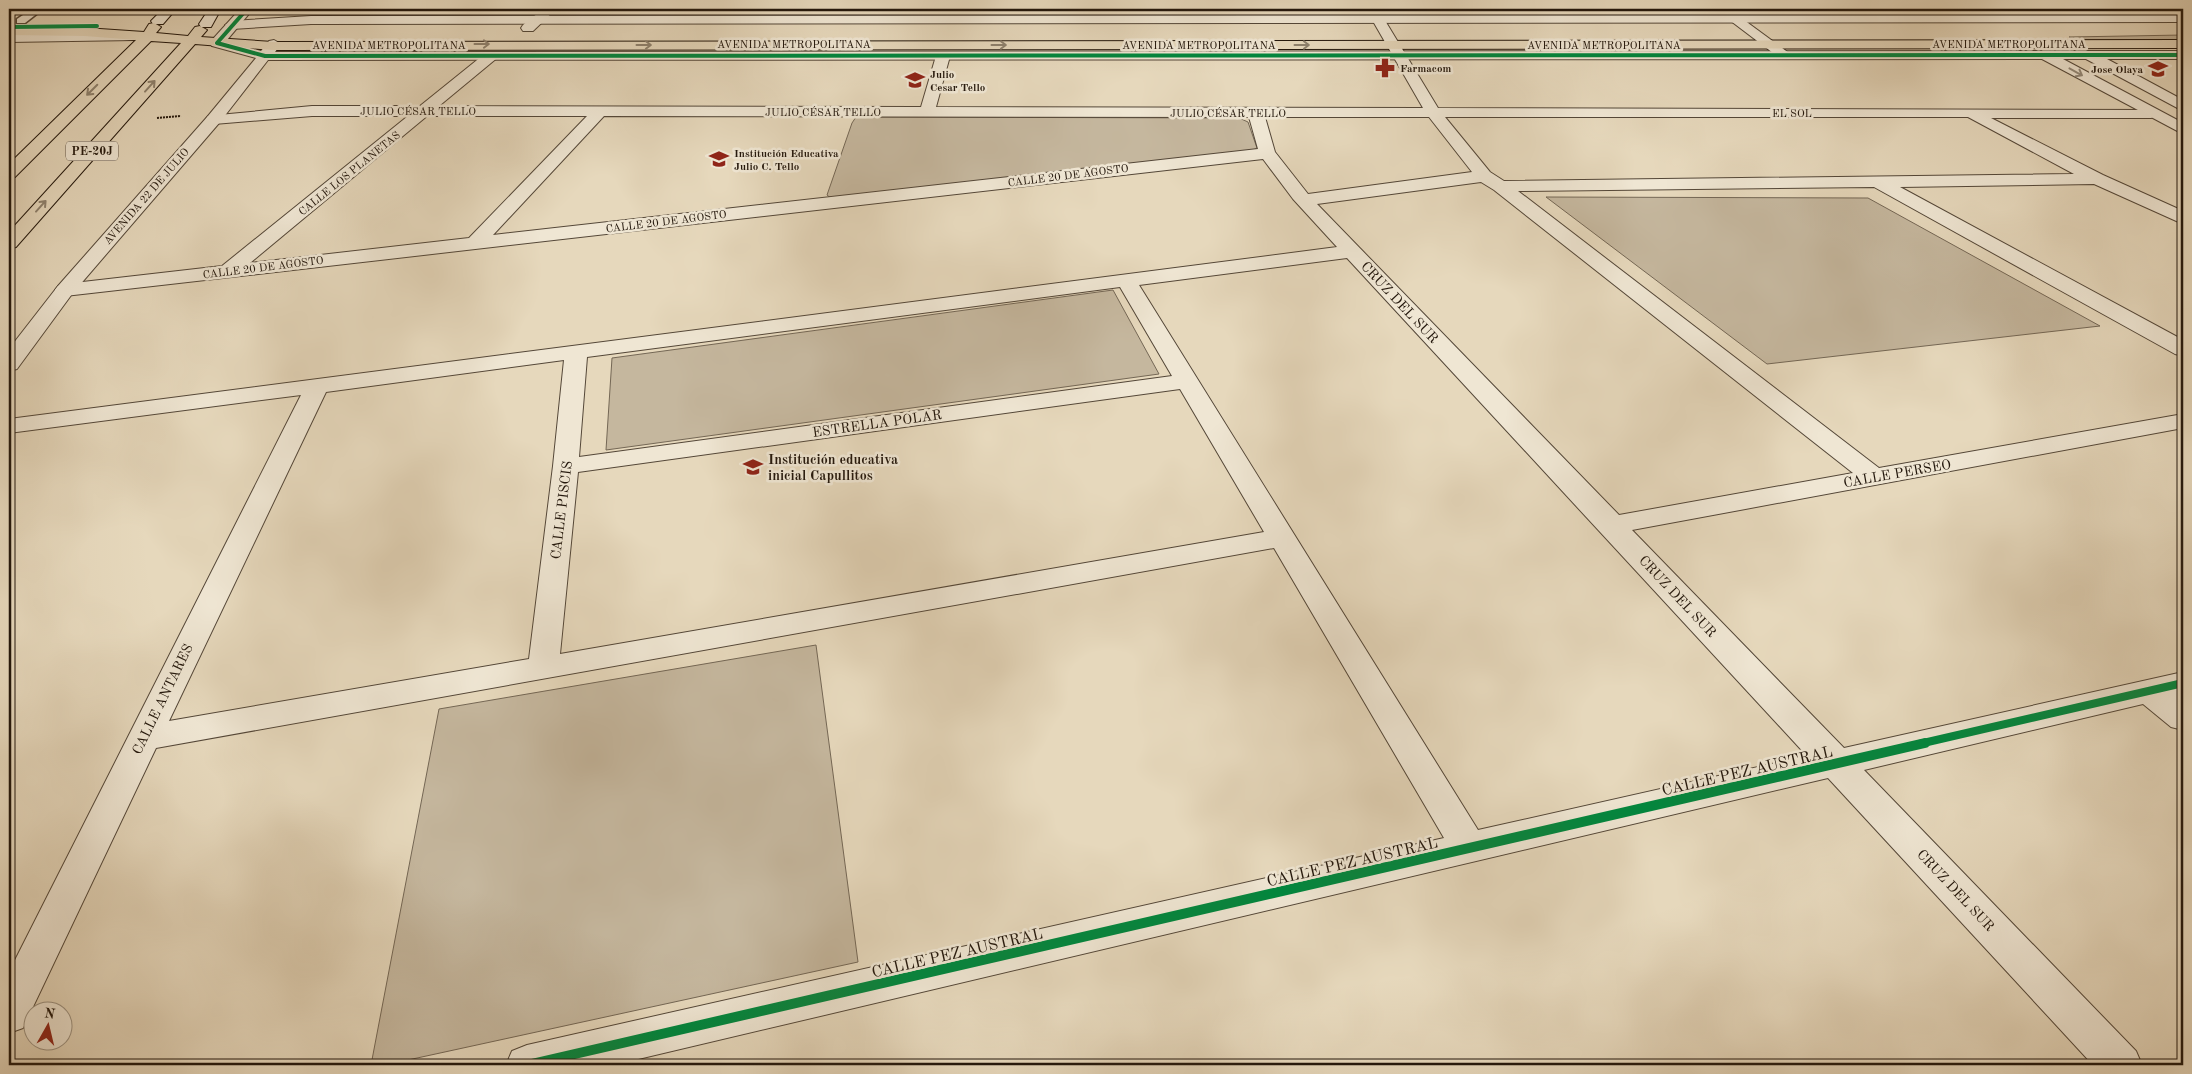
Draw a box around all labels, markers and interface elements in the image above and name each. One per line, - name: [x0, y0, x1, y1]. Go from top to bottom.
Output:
- one-way arrow: [473, 39, 489, 49]
- one-way arrow: [636, 40, 652, 50]
- street label: AVENIDA METROPOLITANA: [717, 40, 872, 51]
- one-way arrow: [990, 40, 1007, 50]
- one-way arrow: [1293, 40, 1309, 50]
- street label: AVENIDA METROPOLITANA: [1932, 40, 2087, 51]
- street label: AVENIDA METROPOLITANA: [312, 41, 467, 52]
- street label: AVENIDA METROPOLITANA: [1122, 41, 1277, 52]
- street label: AVENIDA METROPOLITANA: [1527, 41, 1682, 52]
- pharmacy icon: Farmacom: [1374, 57, 1396, 79]
- school or university icon: Jose Olaya: [2147, 58, 2169, 80]
- place label: Farmacom: [1400, 64, 1451, 75]
- place label: Jose Olaya: [2091, 65, 2143, 76]
- one-way arrow: [2068, 67, 2083, 77]
- school or university icon: Julio Cesar Tello: [904, 69, 926, 91]
- place label: Julio Cesar Tello: [930, 70, 986, 94]
- one-way arrow: [145, 79, 156, 92]
- one-way arrow: [86, 84, 98, 97]
- street label: JULIO CÉSAR TELLO: [360, 105, 476, 118]
- street label: JULIO CÉSAR TELLO: [765, 106, 881, 119]
- street label: JULIO CÉSAR TELLO: [1170, 107, 1286, 120]
- street label: EL SOL: [1772, 109, 1812, 120]
- street label: CALLE LOS PLANETAS: [297, 130, 403, 218]
- road number: PE-20J: [66, 142, 118, 160]
- street label: AVENIDA 22 DE JULIO: [102, 146, 192, 247]
- school or university icon: Institución Educativa Julio C. Tello: [708, 148, 730, 170]
- place label: Institución Educativa Julio C. Tello: [734, 149, 839, 173]
- street label: CALLE 20 DE AGOSTO: [1007, 164, 1129, 189]
- one-way arrow: [36, 200, 47, 213]
- street label: CALLE 20 DE AGOSTO: [605, 210, 727, 235]
- street label: CALLE 20 DE AGOSTO: [202, 256, 324, 281]
- street label: CRUZ DEL SUR: [1358, 259, 1441, 346]
- street label: ESTRELLA POLAR: [811, 408, 943, 440]
- place label: Institución educativa inicial Capullitos: [768, 453, 898, 483]
- school or university icon: Institución educativa inicial Capullitos: [742, 456, 764, 478]
- street label: CALLE PERSEO: [1842, 458, 1952, 490]
- street label: CALLE PISCIS: [549, 460, 575, 560]
- street label: CRUZ DEL SUR: [1636, 553, 1719, 640]
- street label: CALLE ANTARES: [130, 642, 196, 757]
- street label: CALLE PEZ AUSTRAL: [1660, 744, 1835, 799]
- street label: CALLE PEZ AUSTRAL: [1265, 835, 1440, 890]
- street label: CRUZ DEL SUR: [1914, 847, 1997, 934]
- street label: CALLE PEZ AUSTRAL: [870, 926, 1045, 981]
- north arrow: [22, 1002, 72, 1052]
- text: N: [43, 1006, 56, 1022]

